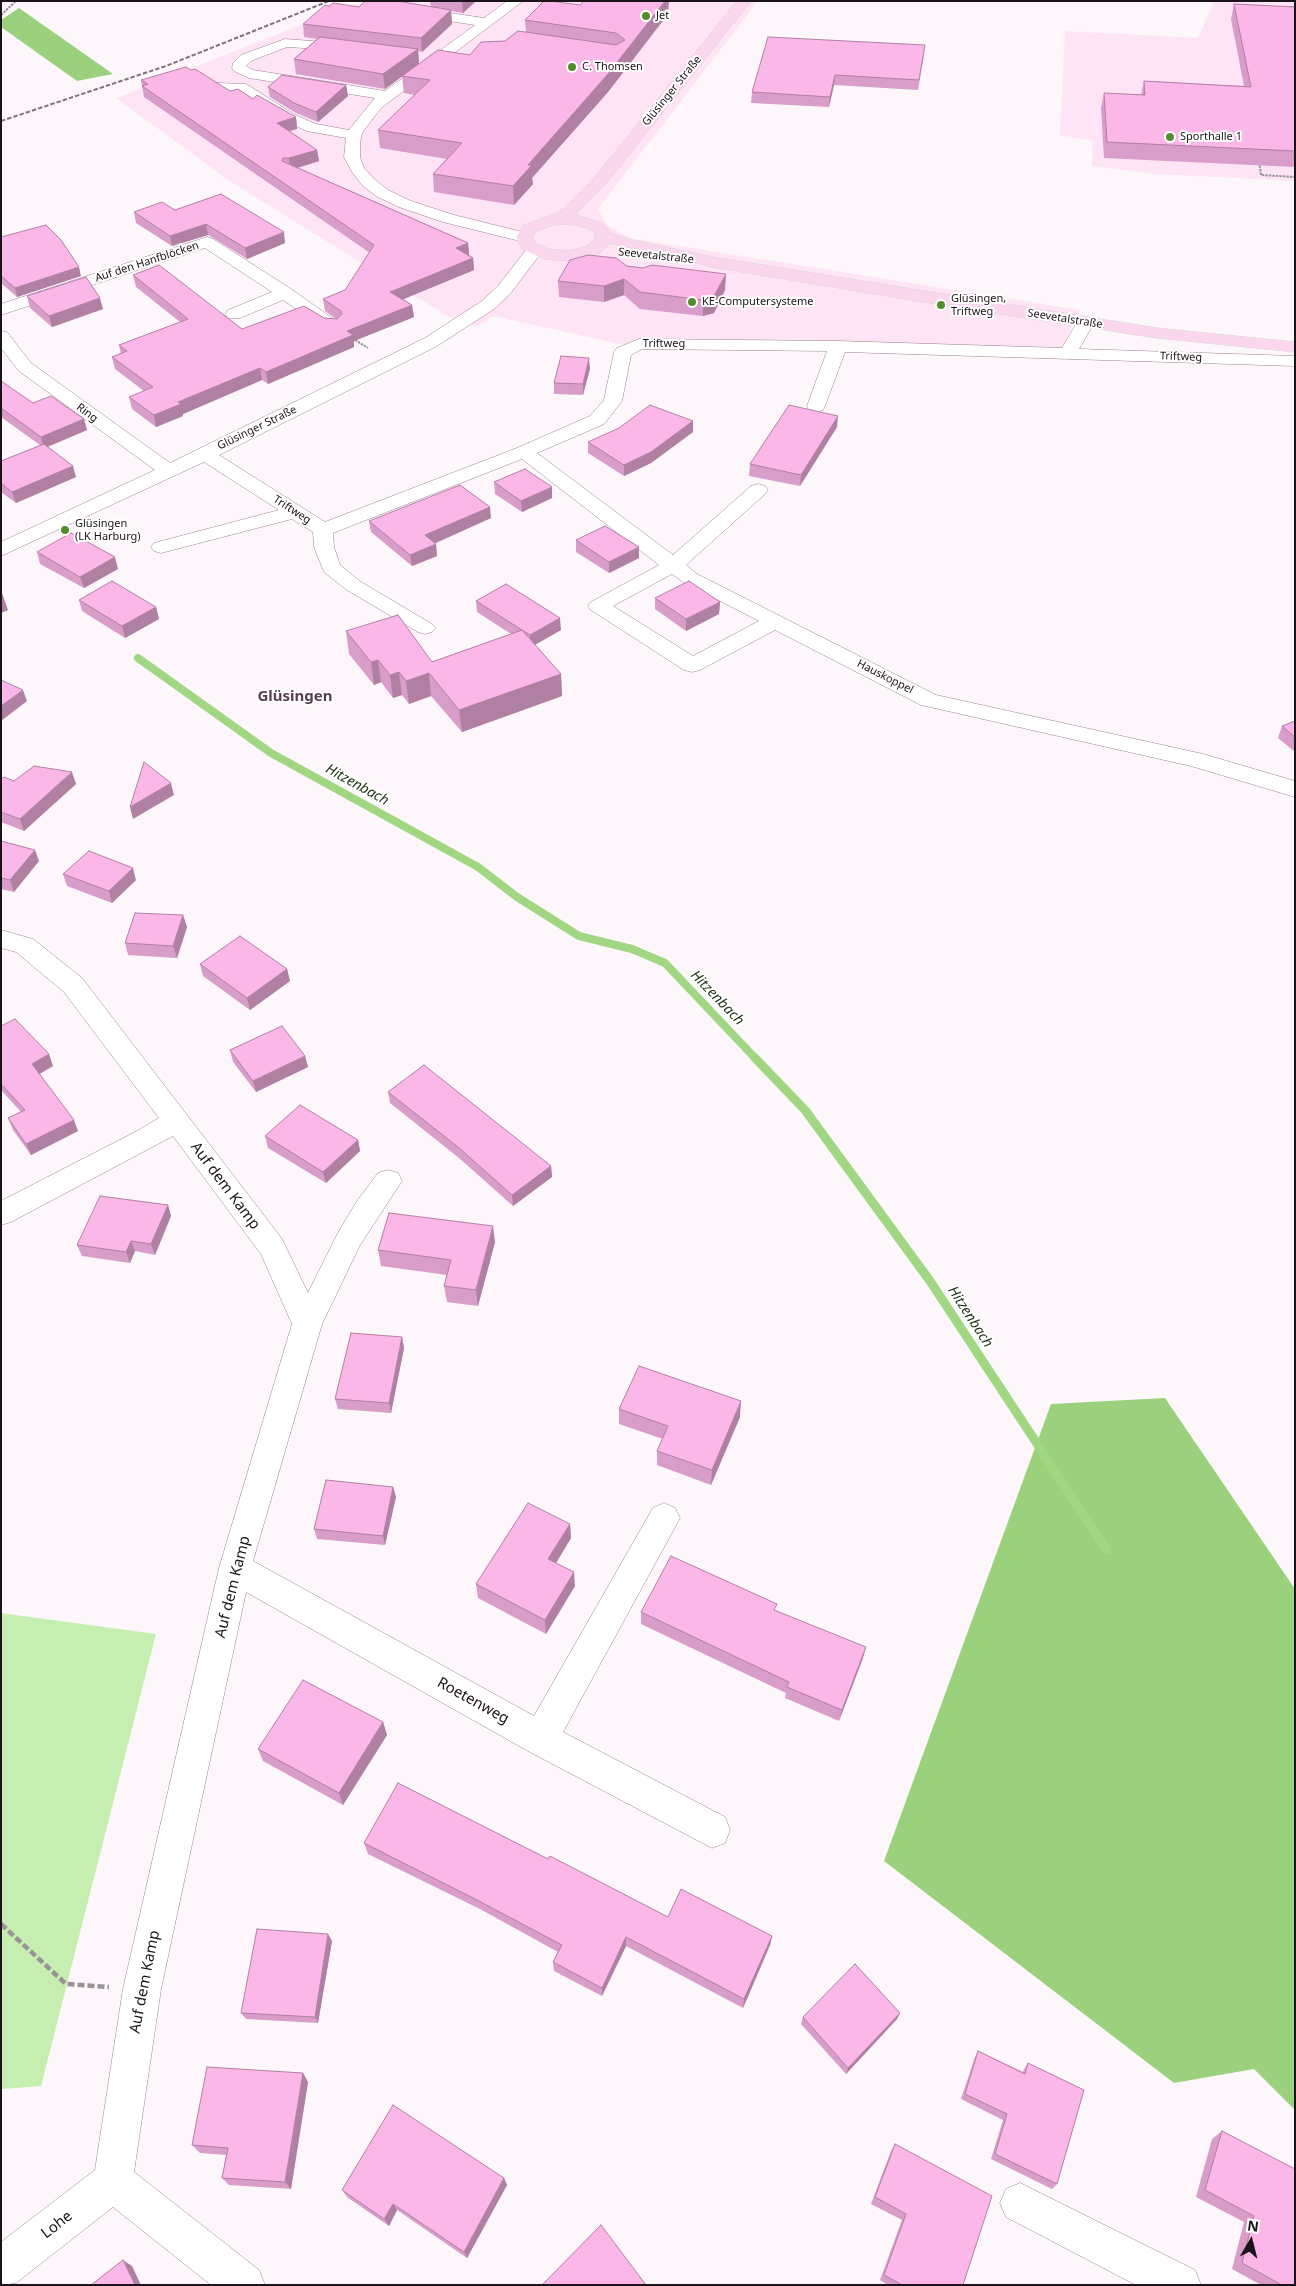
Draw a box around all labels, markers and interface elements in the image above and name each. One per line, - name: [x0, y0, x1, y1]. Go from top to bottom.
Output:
- place label: Jet: [656, 9, 669, 23]
- marker: Jet: [640, 10, 652, 22]
- street label: Glüsinger Straße: [640, 53, 704, 129]
- place label: C. Thomsen: [582, 60, 643, 74]
- marker: C. Thomsen: [566, 61, 578, 73]
- place label: Sporthalle 1: [1180, 130, 1242, 144]
- marker: Sporthalle 1: [1164, 131, 1176, 143]
- street label: Auf den Hanfblöcken: [93, 239, 201, 285]
- street label: Seevetalstraße: [618, 245, 694, 267]
- place label: Glüsingen, Triftweg: [951, 292, 1006, 318]
- place label: KE-Computersysteme: [702, 295, 813, 309]
- marker: KE-Computersysteme: [686, 296, 698, 308]
- marker: Glüsingen, Triftweg: [935, 299, 947, 311]
- street label: Seevetalstraße: [1026, 307, 1104, 331]
- street label: Triftweg: [643, 337, 685, 351]
- street label: Triftweg: [1160, 350, 1202, 364]
- street label: Ring: [74, 401, 100, 425]
- street label: Glüsinger Straße: [215, 403, 299, 453]
- street label: Triftweg: [271, 493, 313, 527]
- place label: Glüsingen (LK Harburg): [75, 517, 141, 543]
- marker: Glüsingen (LK Harburg): [59, 524, 71, 536]
- street label: Hauskoppel: [855, 657, 915, 697]
- district label: Glüsingen: [257, 688, 333, 706]
- water label: Hitzenbach: [322, 761, 392, 809]
- water label: Hitzenbach: [687, 967, 747, 1029]
- street label: Auf dem Kamp: [186, 1139, 264, 1233]
- water label: Hitzenbach: [944, 1283, 996, 1351]
- street label: Auf dem Kamp: [212, 1534, 254, 1640]
- street label: Roetenweg: [434, 1674, 512, 1728]
- street label: Auf dem Kamp: [126, 1929, 164, 2035]
- street label: Lohe: [38, 2207, 76, 2243]
- text: N: [1246, 2215, 1260, 2236]
- north arrow: [1226, 2216, 1276, 2266]

